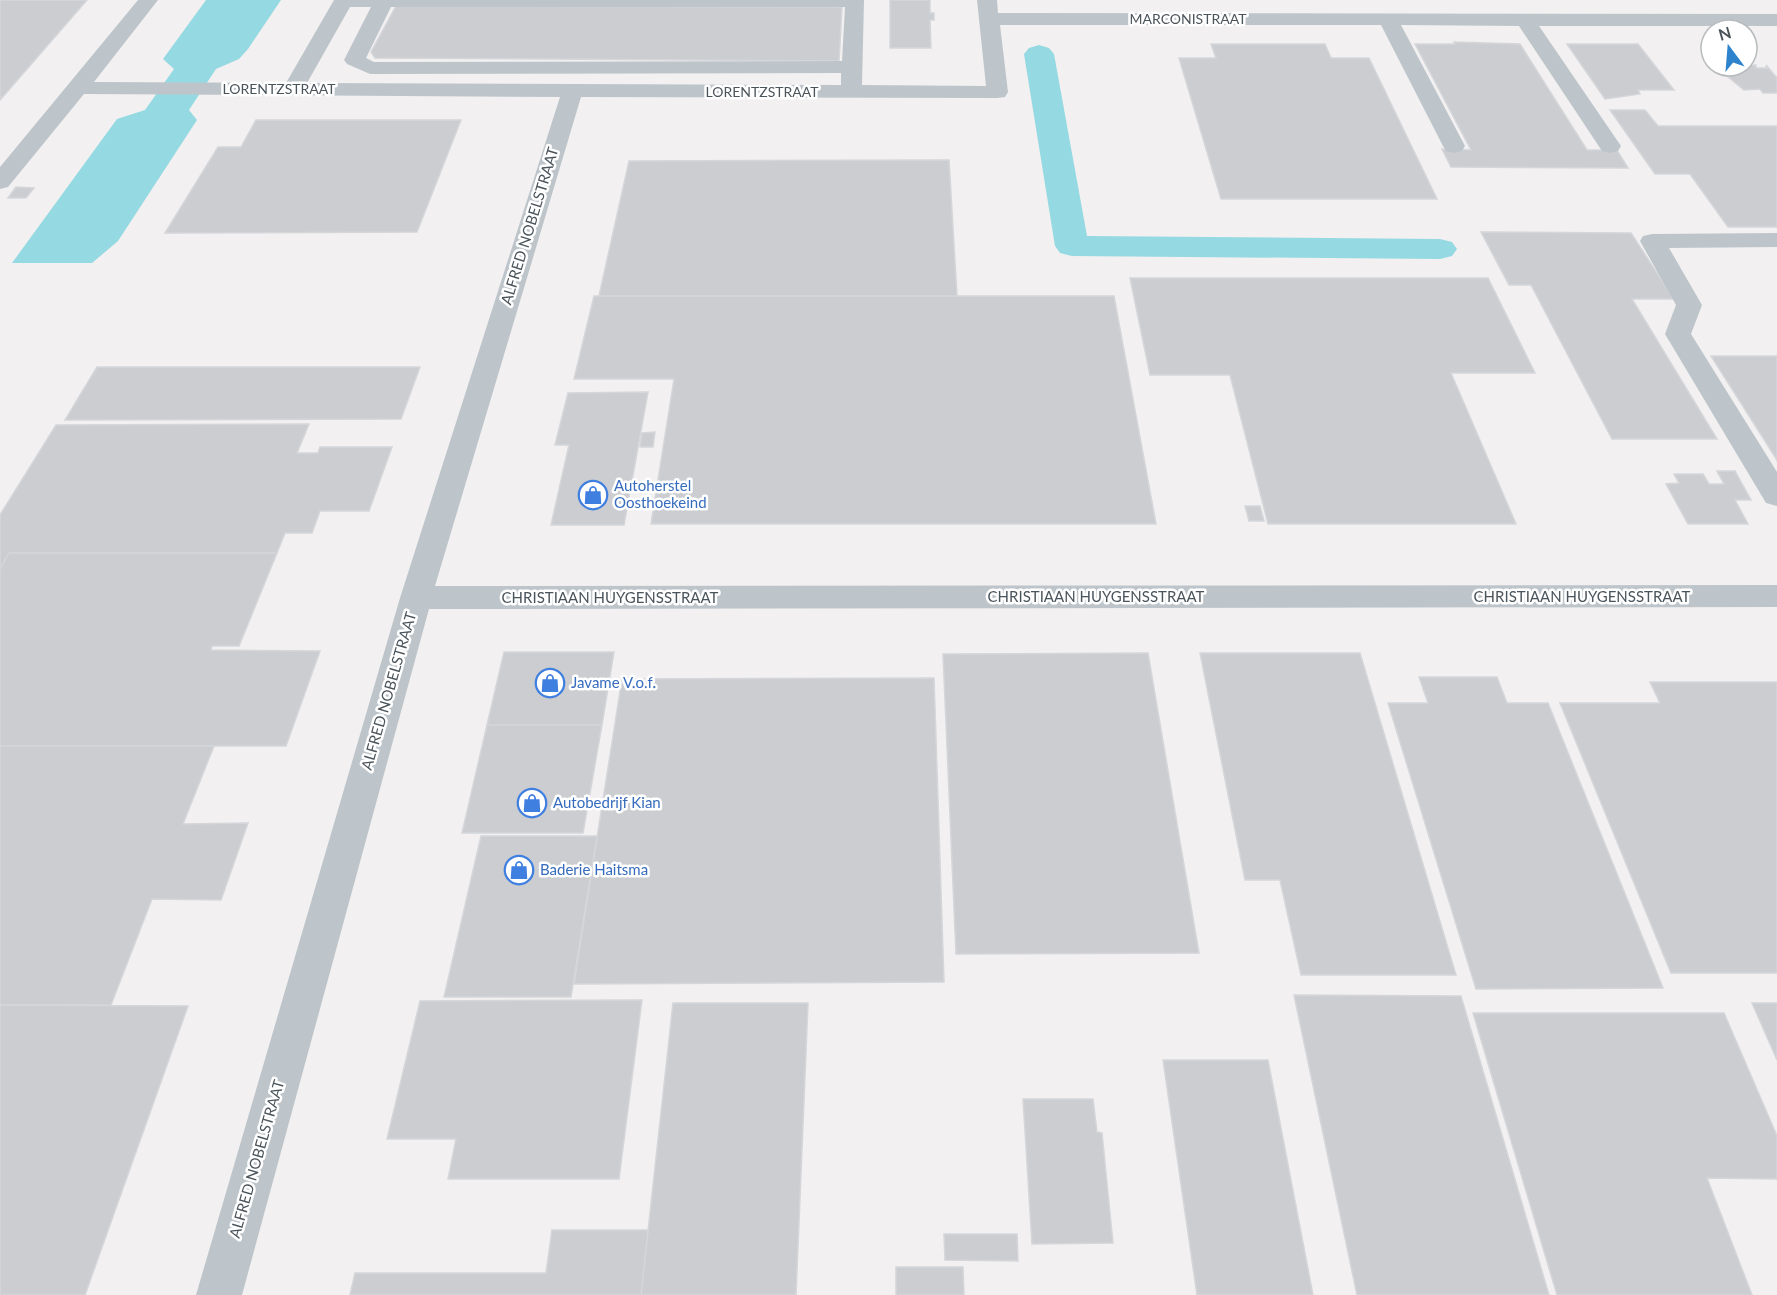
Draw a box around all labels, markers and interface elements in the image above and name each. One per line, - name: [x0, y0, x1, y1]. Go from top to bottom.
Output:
- street label: MARCONISTRAAT: [1130, 10, 1247, 27]
- north arrow: [1699, 18, 1759, 78]
- text: N: [1716, 22, 1733, 44]
- street label: LORENTZSTRAAT: [222, 80, 336, 97]
- street label: LORENTZSTRAAT: [705, 83, 819, 100]
- street label: ALFRED NOBELSTRAAT: [497, 145, 562, 307]
- place label: Autoherstel Oosthoekeind: [614, 476, 707, 511]
- shop icon: Autoherstel Oosthoekeind: [577, 479, 609, 511]
- street label: CHRISTIAAN HUYGENSSTRAAT: [988, 587, 1205, 605]
- street label: CHRISTIAAN HUYGENSSTRAAT: [1474, 587, 1691, 605]
- street label: CHRISTIAAN HUYGENSSTRAAT: [502, 588, 719, 606]
- street label: ALFRED NOBELSTRAAT: [357, 609, 419, 772]
- shop icon: Javame V.o.f.: [534, 667, 566, 699]
- place label: Javame V.o.f.: [571, 673, 656, 691]
- shop icon: Autobedrijf Kian: [516, 787, 548, 819]
- place label: Autobedrijf Kian: [553, 793, 661, 811]
- shop icon: Baderie Haitsma: [503, 854, 535, 886]
- place label: Baderie Haitsma: [540, 860, 648, 878]
- street label: ALFRED NOBELSTRAAT: [225, 1077, 287, 1240]

